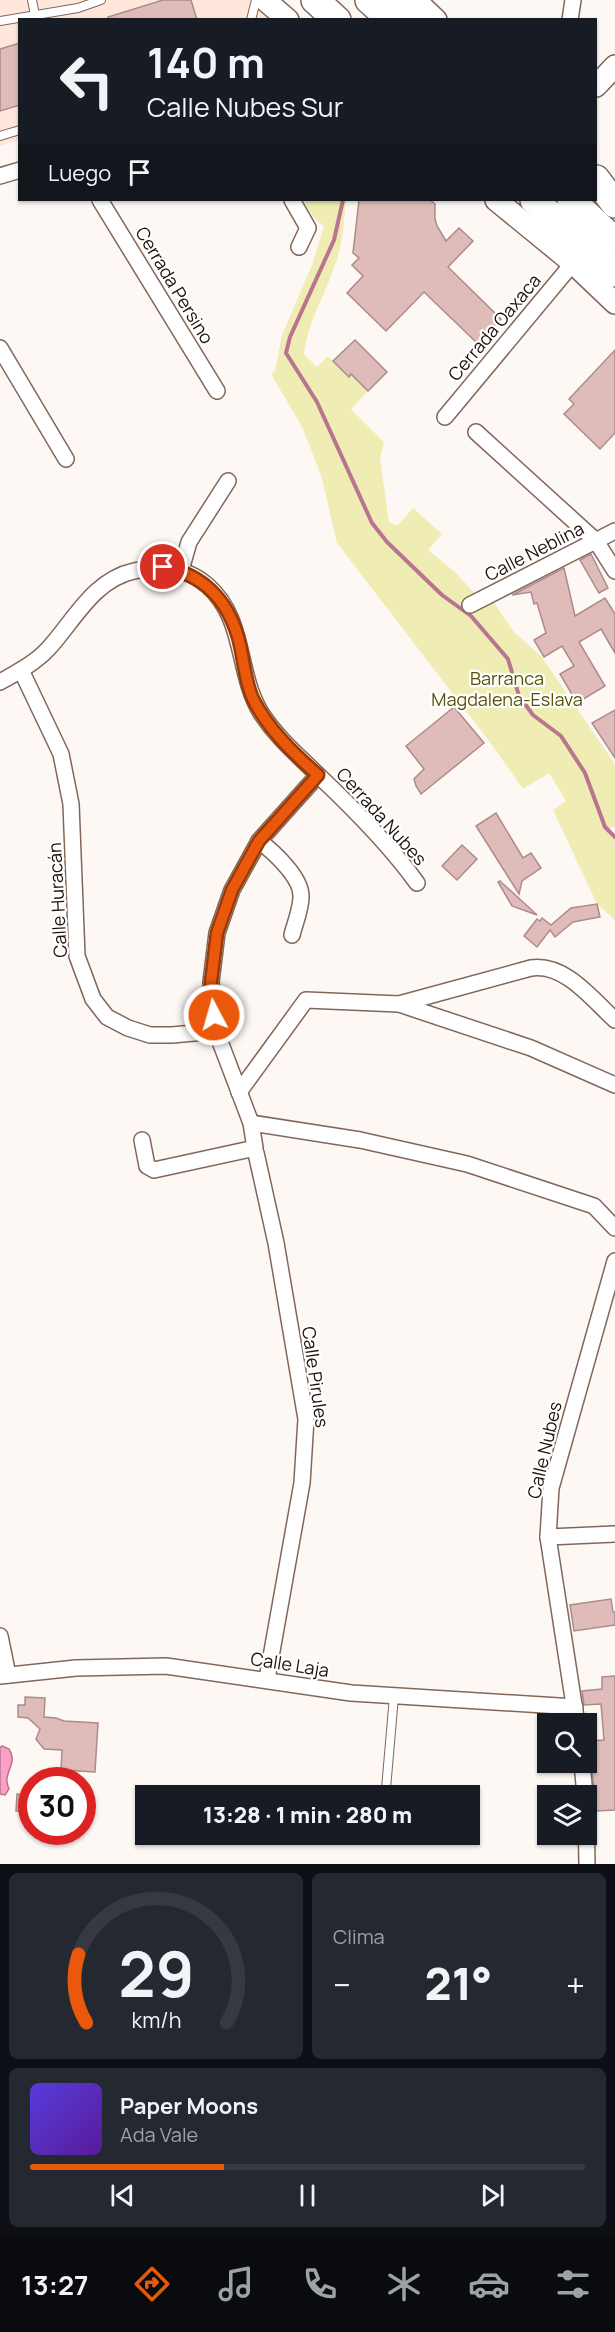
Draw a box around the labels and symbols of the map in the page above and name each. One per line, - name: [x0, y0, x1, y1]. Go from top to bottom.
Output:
- street label: Cerrada Persino: [131, 222, 219, 348]
- street label: Cerrada Oaxaca: [442, 269, 546, 385]
- street label: Calle Neblina: [480, 516, 588, 586]
- pin: [137, 541, 188, 592]
- park label: Barranca Magdalena-Eslava: [431, 666, 583, 711]
- street label: Cerrada Nubes: [332, 762, 432, 870]
- street label: Calle Huracán: [42, 842, 72, 958]
- position arrow: [182, 983, 246, 1047]
- street label: Calle Pirules: [297, 1325, 335, 1429]
- street label: Calle Nubes: [521, 1399, 567, 1501]
- street label: Calle Laja: [249, 1646, 331, 1682]
- speed limit sign: 30: [18, 1767, 96, 1845]

